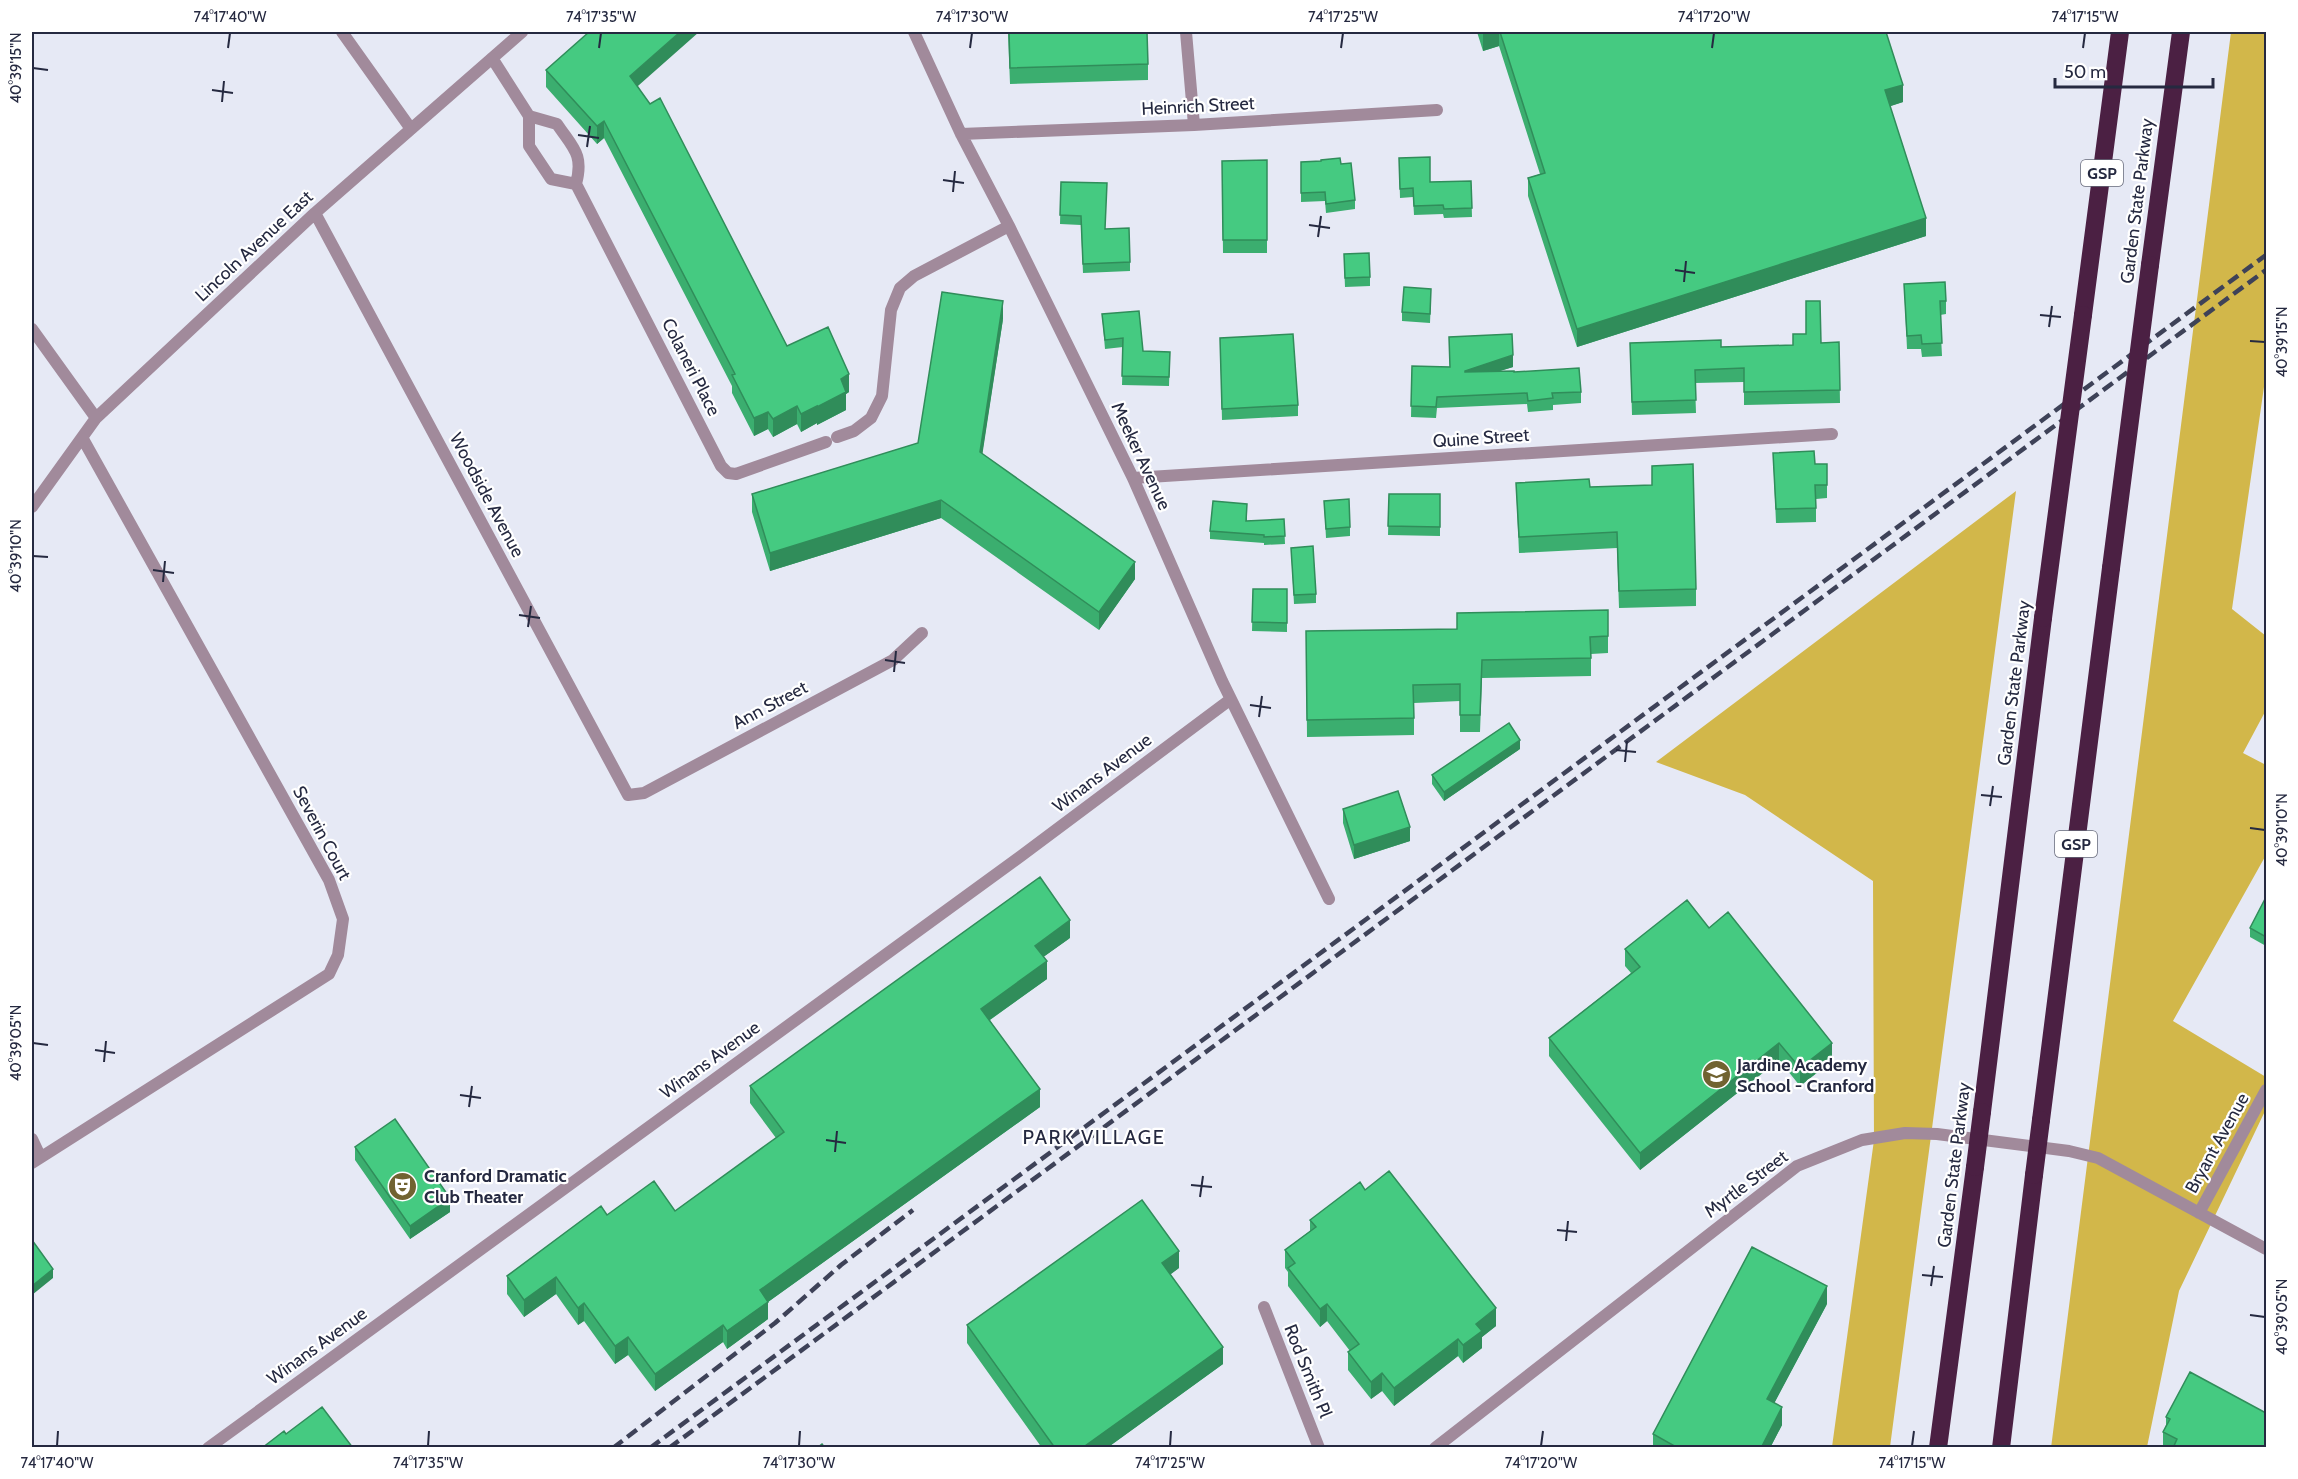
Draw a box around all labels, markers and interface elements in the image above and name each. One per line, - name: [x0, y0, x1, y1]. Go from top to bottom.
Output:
- text: 74°17'40"W: [194, 8, 267, 26]
- text: 74°17'35"W: [566, 8, 637, 26]
- text: 74°17'30"W: [936, 8, 1009, 26]
- text: 74°17'25"W: [1308, 8, 1379, 26]
- text: 74°17'20"W: [1678, 8, 1751, 26]
- text: 74°17'15"W: [2052, 8, 2119, 26]
- text: 40°39'15"N: [7, 32, 25, 104]
- scale bar: [2055, 51, 2212, 89]
- text: 50 m: [2064, 61, 2106, 83]
- street label: Heinrich Street: [1141, 92, 1255, 120]
- street label: Garden State Parkway: [2116, 117, 2158, 285]
- road number: GSP: [2081, 160, 2123, 186]
- street label: Lincoln Avenue East: [191, 186, 317, 306]
- text: 40°39'15"N: [2273, 306, 2291, 378]
- street label: Colaneri Place: [657, 314, 725, 420]
- street label: Meeker Avenue: [1106, 399, 1176, 513]
- street label: Quine Street: [1432, 424, 1530, 452]
- street label: Woodside Avenue: [445, 429, 529, 561]
- text: 40°39'10"N: [7, 519, 25, 593]
- street label: Garden State Parkway: [1993, 599, 2035, 767]
- street label: Ann Street: [729, 676, 811, 734]
- street label: Winans Avenue: [1048, 729, 1156, 817]
- street label: Severin Court: [288, 782, 356, 884]
- text: 40°39'10"N: [2273, 793, 2291, 867]
- road number: GSP: [2055, 831, 2097, 857]
- text: 40°39'05"N: [7, 1005, 25, 1081]
- street label: Winans Avenue: [656, 1016, 764, 1104]
- place label: Jardine Academy School - Cranford: [1736, 1054, 1874, 1097]
- school or university icon: Jardine Academy School - Cranford: [1700, 1059, 1732, 1091]
- street label: Garden State Parkway: [1933, 1081, 1975, 1249]
- street label: Bryant Avenue: [2180, 1089, 2254, 1197]
- district label: PARK VILLAGE: [1023, 1125, 1165, 1149]
- street label: Myrtle Street: [1700, 1146, 1792, 1222]
- place label: Cranford Dramatic Club Theater: [424, 1165, 567, 1208]
- theatre icon: Cranford Dramatic Club Theater: [387, 1170, 419, 1202]
- text: 40°39'05"N: [2273, 1279, 2291, 1355]
- street label: Winans Avenue: [263, 1302, 371, 1390]
- street label: Rod Smith Pl: [1279, 1321, 1337, 1422]
- text: 74°17'40"W: [21, 1454, 94, 1472]
- text: 74°17'35"W: [393, 1454, 464, 1472]
- text: 74°17'30"W: [763, 1454, 836, 1472]
- text: 74°17'25"W: [1135, 1454, 1206, 1472]
- text: 74°17'20"W: [1505, 1454, 1578, 1472]
- text: 74°17'15"W: [1879, 1454, 1946, 1472]

